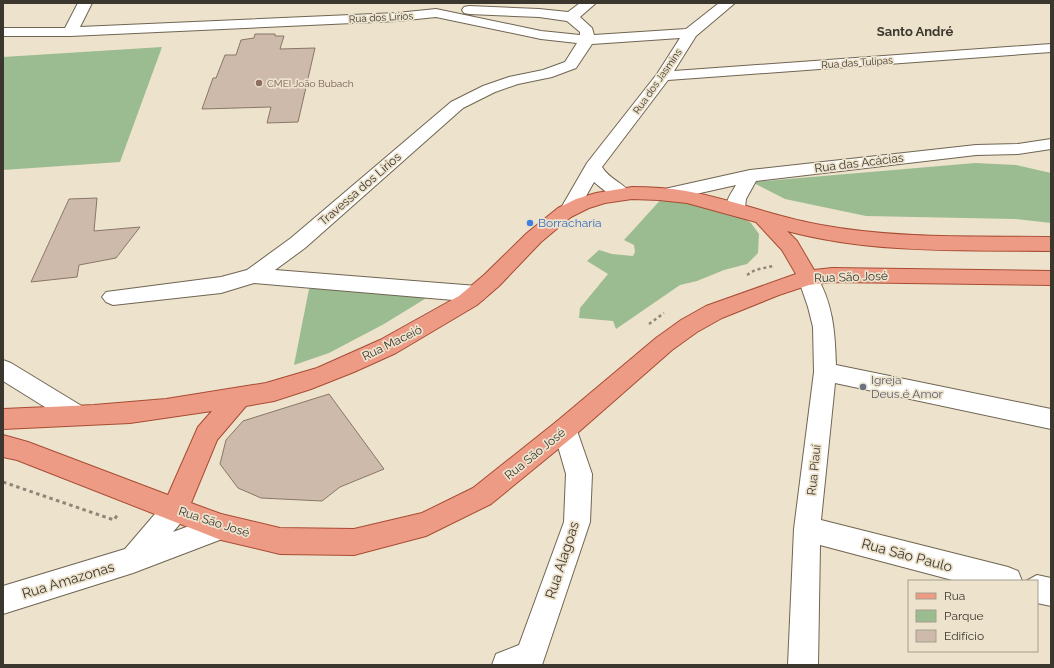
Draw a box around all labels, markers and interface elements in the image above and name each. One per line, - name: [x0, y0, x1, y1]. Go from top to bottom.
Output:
- street label: Rua dos Lírios: [349, 10, 414, 25]
- district label: Santo André: [877, 24, 953, 39]
- street label: Rua dos Jasmins: [631, 47, 684, 116]
- street label: Rua das Tulipas: [821, 54, 893, 70]
- marker: CMEI João Bubach: [254, 78, 264, 88]
- place label: CMEI João Bubach: [267, 78, 354, 89]
- street label: Travessa dos Lírios: [316, 149, 404, 228]
- street label: Rua das Acácias: [814, 151, 904, 175]
- place label: Borracharia: [538, 216, 602, 230]
- marker: Borracharia: [525, 218, 535, 228]
- street label: Rua São José: [814, 269, 888, 285]
- street label: Rua Maceió: [360, 323, 424, 363]
- place label: Igreja Deus é Amor: [871, 373, 944, 401]
- marker: Igreja Deus é Amor: [858, 382, 868, 392]
- street label: Rua São José: [502, 425, 568, 483]
- street label: Rua Piauí: [804, 444, 824, 496]
- street label: Rua São José: [177, 504, 251, 540]
- street label: Rua Alagoas: [542, 519, 582, 601]
- street label: Rua São Paulo: [860, 535, 954, 575]
- street label: Rua Amazonas: [20, 558, 116, 602]
- legend: [908, 580, 1038, 652]
- text: Rua: [944, 589, 965, 603]
- text: Parque: [944, 609, 984, 623]
- text: Edifício: [944, 629, 984, 643]

